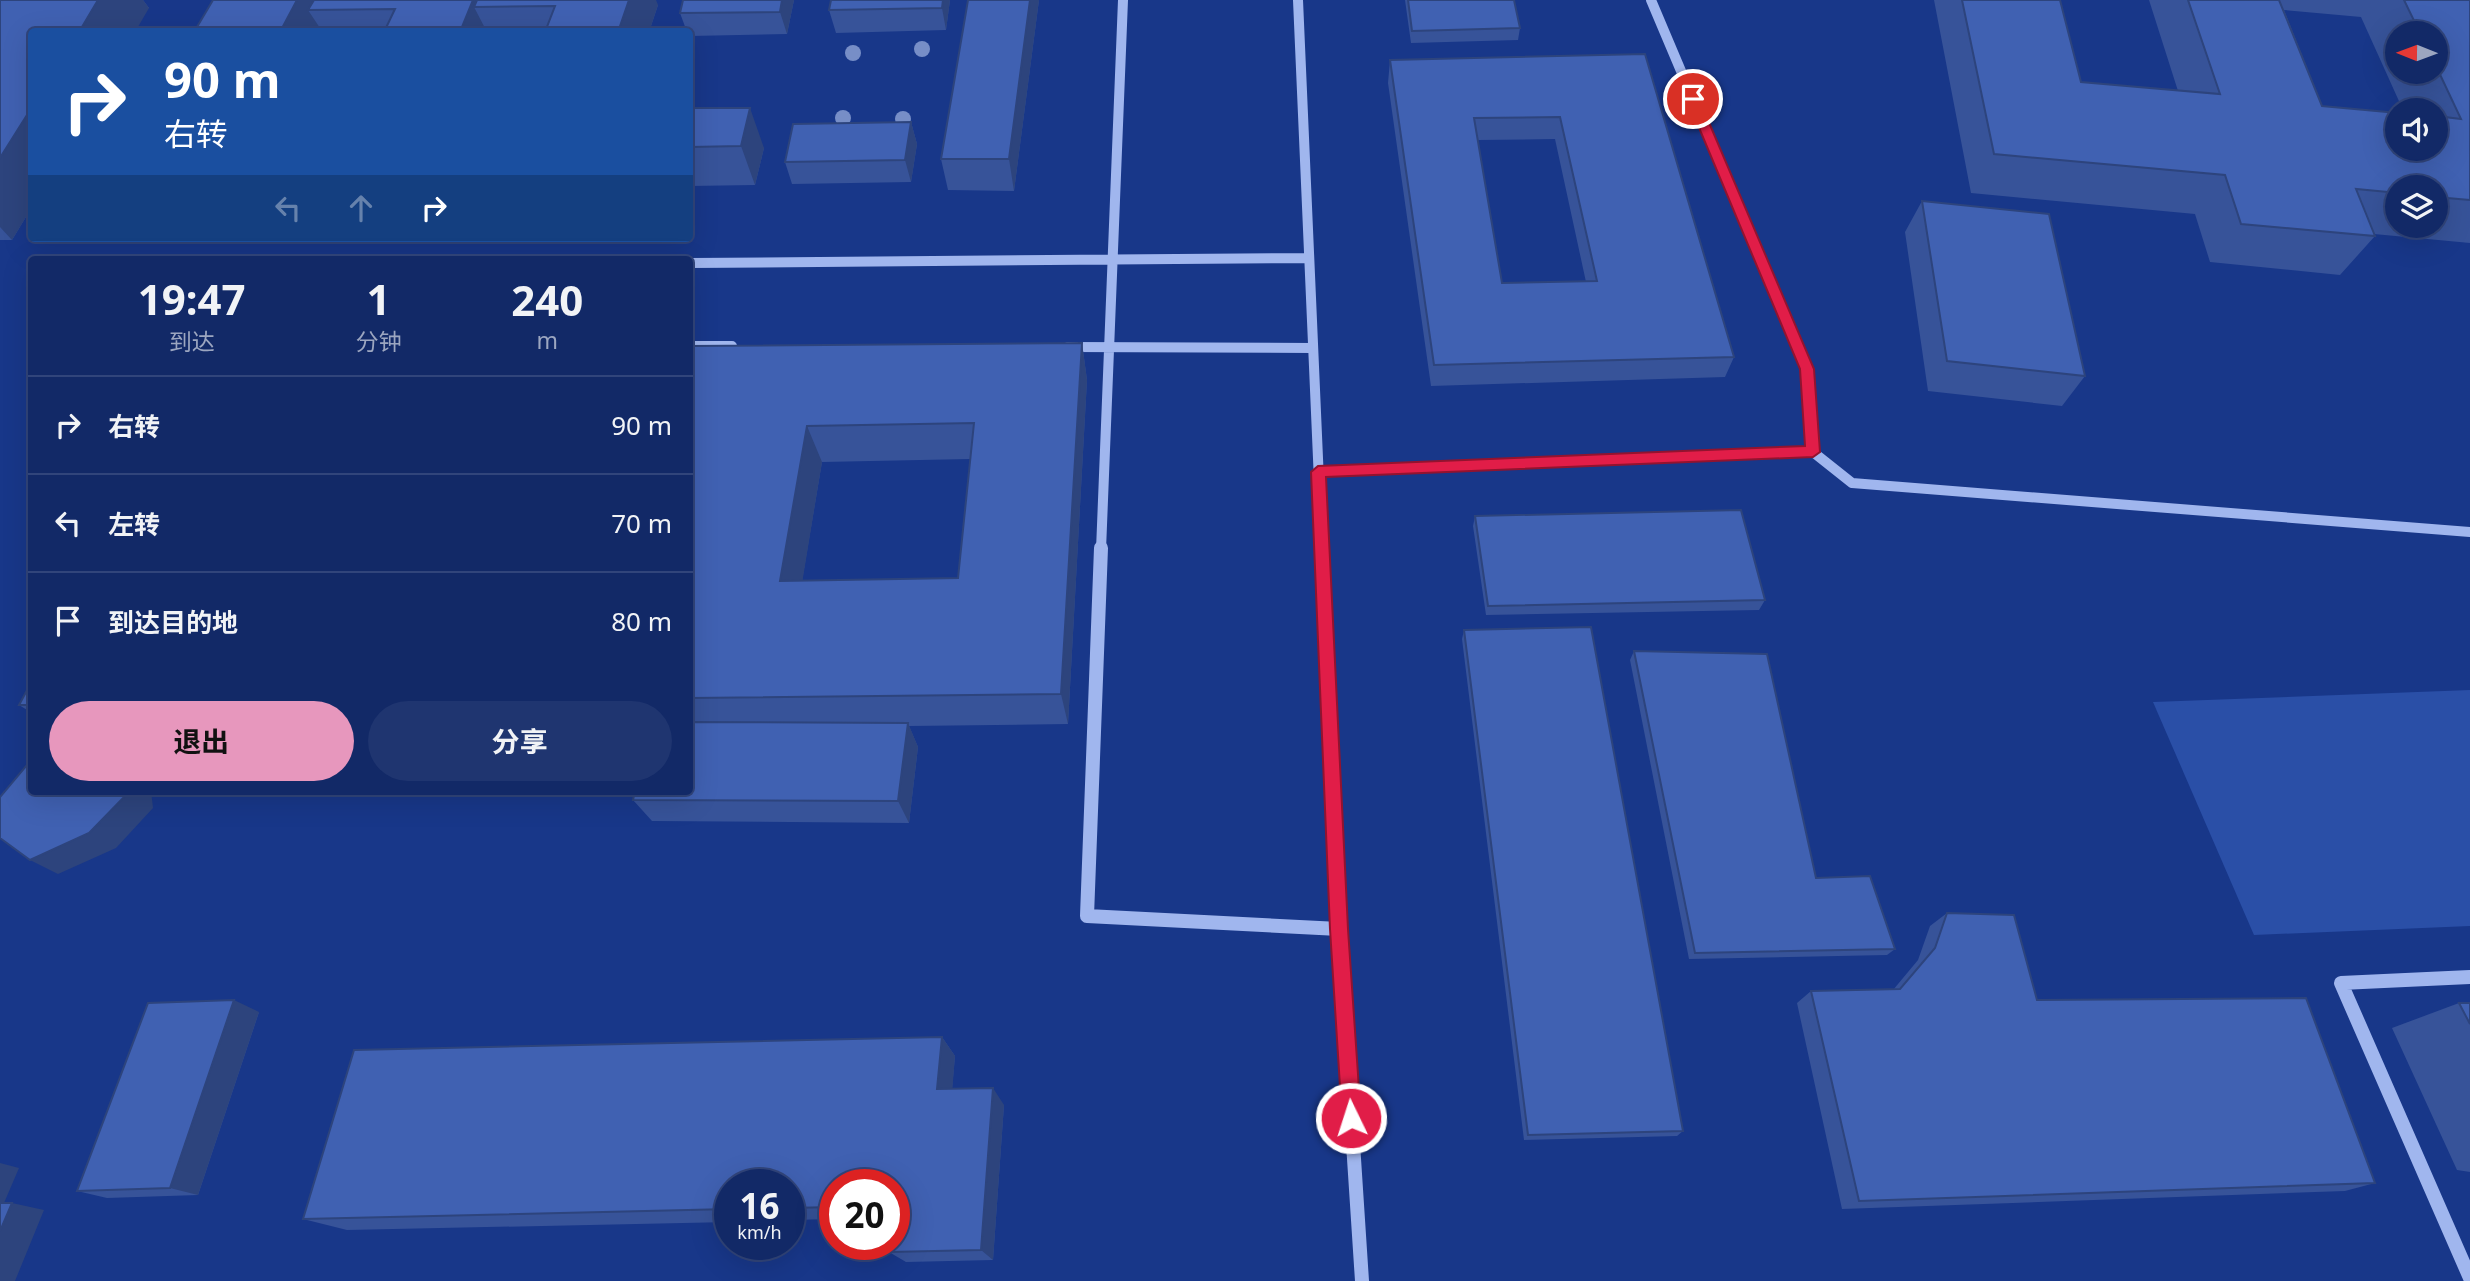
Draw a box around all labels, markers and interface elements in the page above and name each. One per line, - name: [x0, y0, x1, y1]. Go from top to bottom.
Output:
- north arrow: [2385, 21, 2448, 84]
- map controls: [2385, 21, 2448, 238]
- text: 90 m: [164, 46, 281, 112]
- icon: right: [49, 56, 140, 147]
- pin: [1663, 69, 1723, 129]
- icon: arrive: [1674, 80, 1712, 118]
- button: sound: [2385, 98, 2448, 161]
- text: 右转: [164, 112, 228, 155]
- button: layers: [2385, 175, 2448, 238]
- icon: left: [269, 189, 307, 227]
- icon: ahead: [342, 189, 380, 227]
- icon: right: [415, 189, 453, 227]
- text: 19:47: [138, 270, 246, 327]
- text: 1: [366, 270, 390, 327]
- text: 240: [511, 271, 583, 328]
- text: m: [536, 324, 558, 356]
- text: 到达: [169, 325, 215, 357]
- text: 分钟: [355, 325, 401, 357]
- icon: right: [49, 406, 87, 444]
- text: 90 m: [611, 407, 672, 443]
- text: 右转: [108, 408, 160, 444]
- icon: left: [49, 504, 87, 542]
- text: 70 m: [611, 505, 672, 541]
- text: 左转: [108, 506, 160, 542]
- icon: arrive: [49, 602, 87, 640]
- text: 80 m: [611, 603, 672, 639]
- text: 到达目的地: [108, 604, 238, 640]
- button: 退出: [49, 701, 354, 781]
- button: 分享: [368, 701, 672, 781]
- position arrow: [1314, 1081, 1388, 1155]
- speed limit sign: 20: [819, 1169, 910, 1260]
- text: 16: [739, 1182, 780, 1229]
- text: km/h: [737, 1220, 782, 1244]

